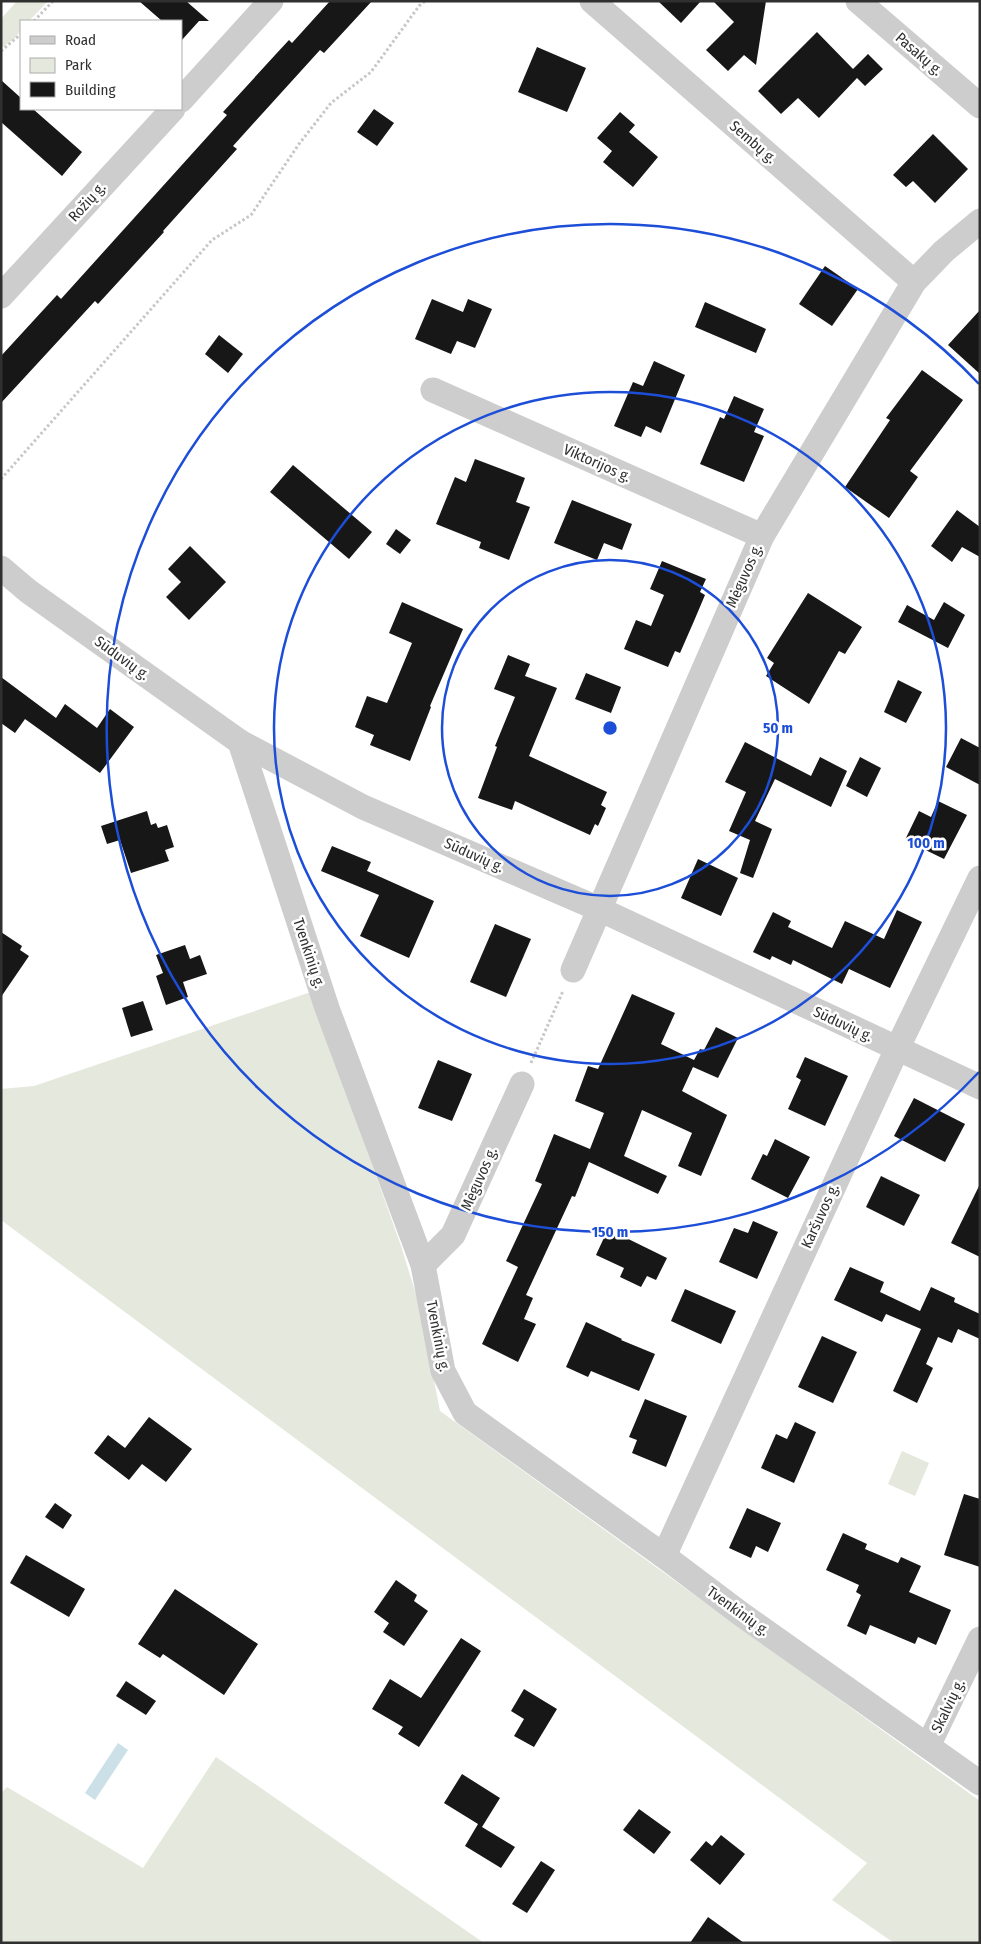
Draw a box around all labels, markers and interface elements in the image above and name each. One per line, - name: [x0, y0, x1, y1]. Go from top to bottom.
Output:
- legend: [20, 20, 182, 110]
- street label: Pasakų g.: [892, 29, 946, 79]
- text: Road: [65, 31, 96, 49]
- text: Park: [65, 56, 92, 74]
- text: Building: [65, 81, 116, 99]
- street label: Sembų g.: [726, 117, 780, 167]
- street label: Rožių g.: [65, 178, 109, 226]
- street label: Viktorijos g.: [561, 440, 633, 486]
- street label: Mėguvos g.: [722, 542, 766, 610]
- street label: Sūduvių g.: [91, 632, 153, 684]
- centre of rings: [601, 719, 619, 737]
- text: 50 m: [763, 719, 793, 737]
- street label: Sūduvių g.: [441, 834, 507, 876]
- text: 100 m: [907, 834, 945, 852]
- street label: Tvenkinių g.: [289, 916, 329, 990]
- street label: Sūduvių g.: [811, 1002, 875, 1046]
- street label: Mėguvos g.: [457, 1145, 501, 1213]
- street label: Karšuvos g.: [797, 1181, 843, 1251]
- text: 150 m: [592, 1223, 628, 1241]
- street label: Tvenkinių g.: [422, 1299, 454, 1373]
- street label: Tvenkinių g.: [703, 1582, 773, 1640]
- street label: Skalvių g.: [927, 1676, 969, 1736]

